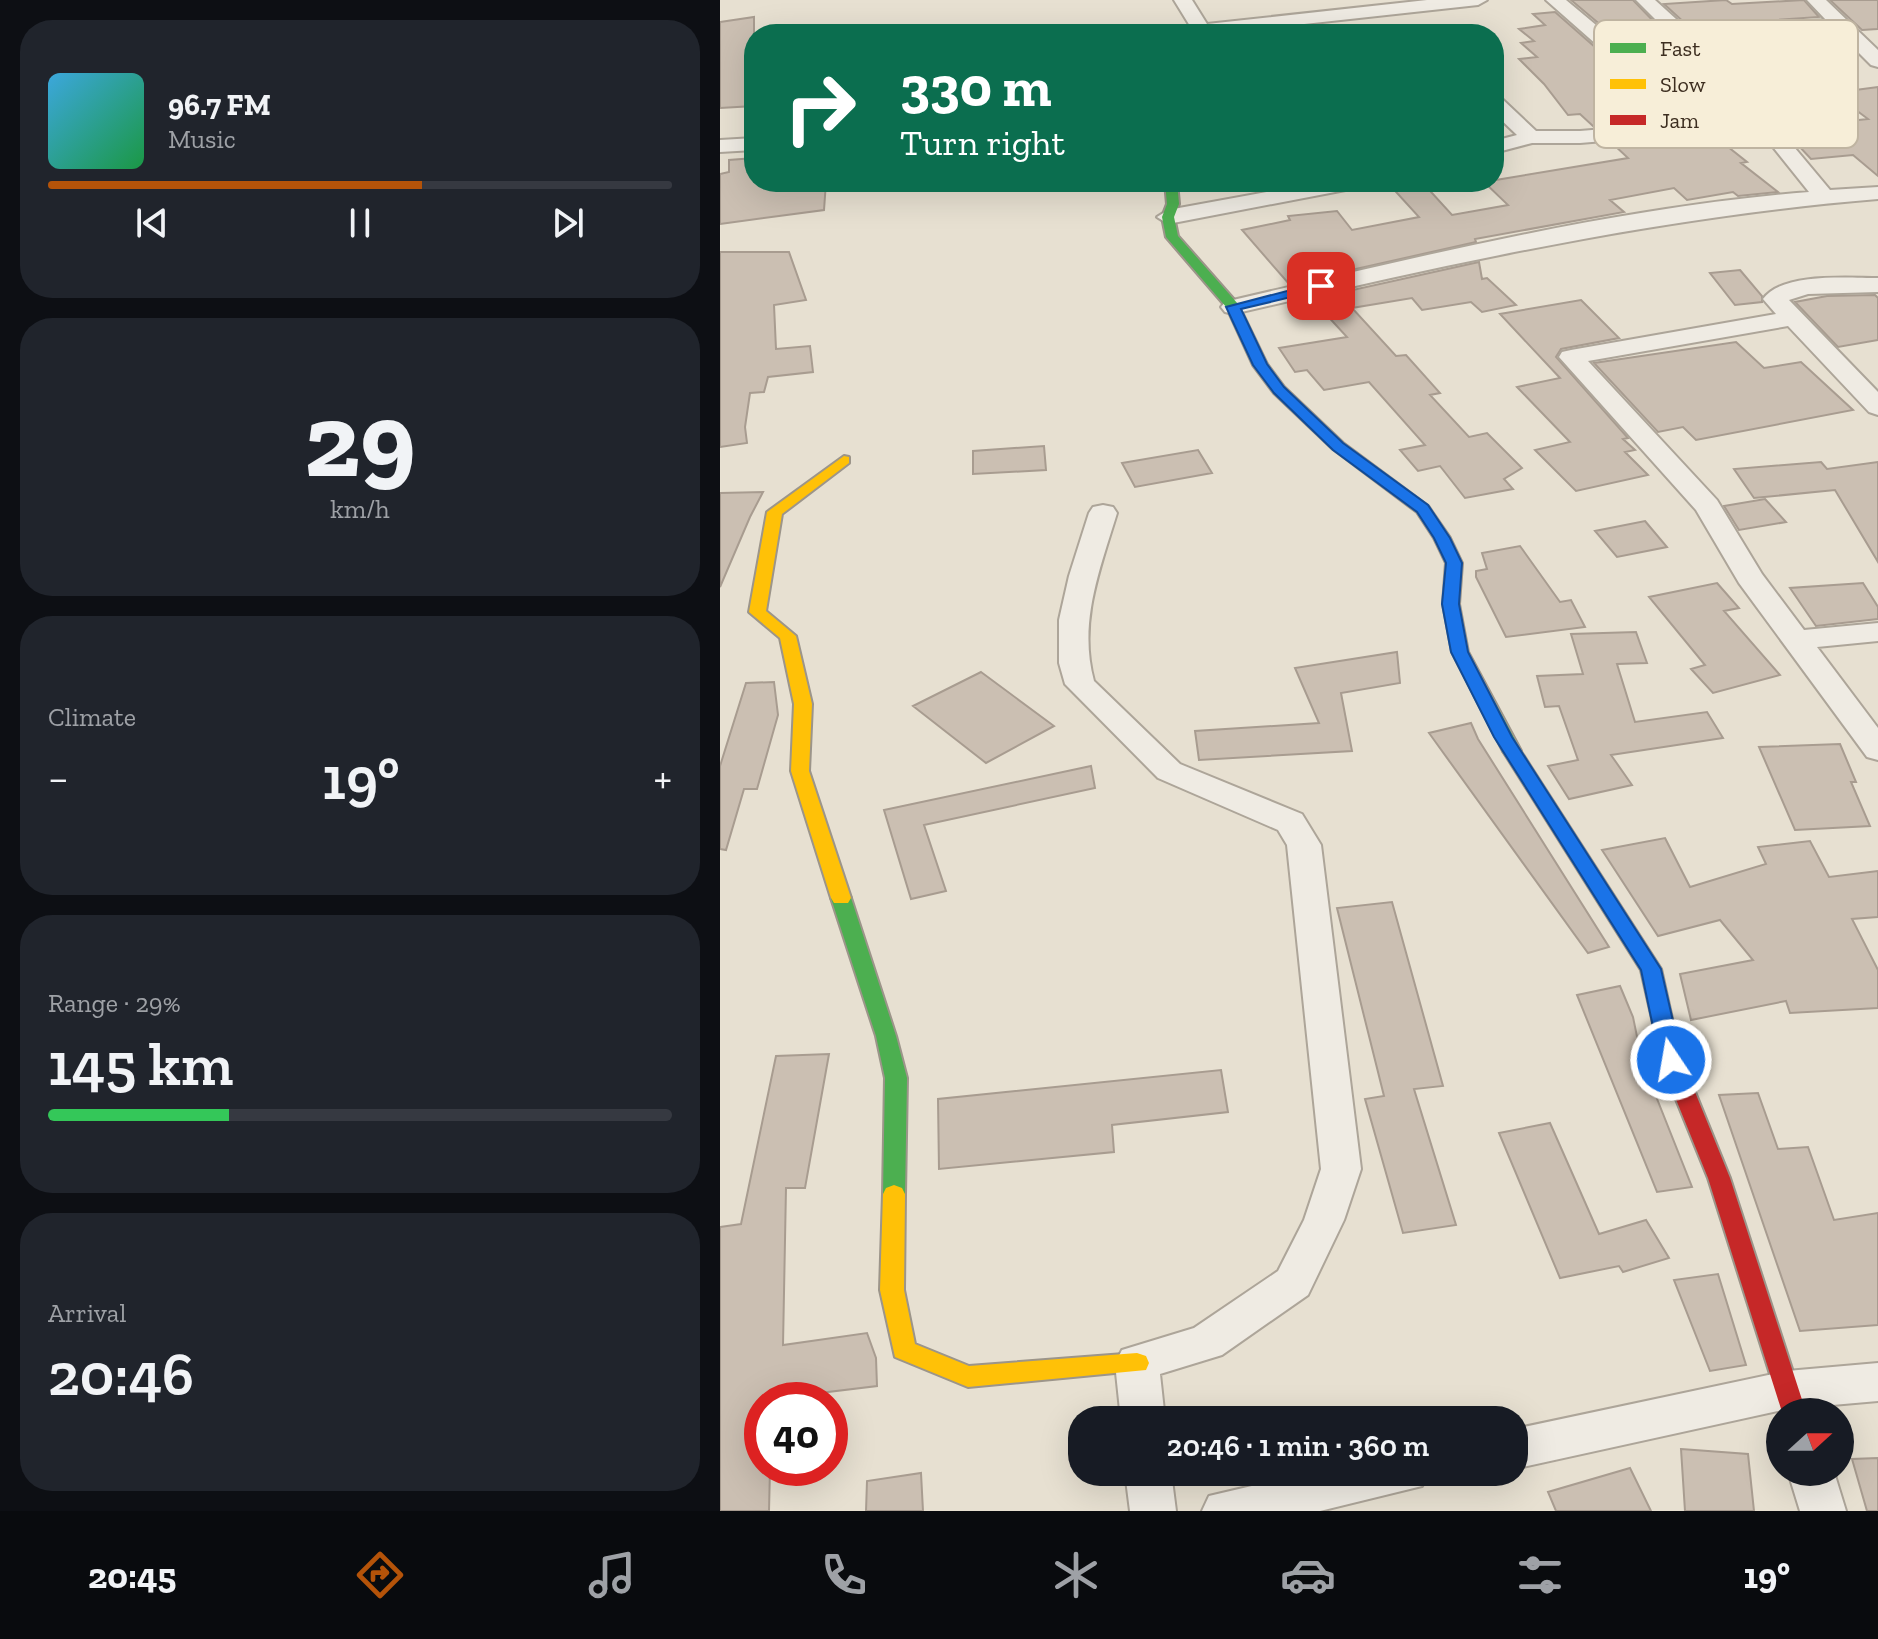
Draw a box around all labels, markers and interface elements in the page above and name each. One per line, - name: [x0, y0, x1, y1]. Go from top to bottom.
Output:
- legend: [1594, 20, 1858, 148]
- text: Fast: [1660, 35, 1701, 62]
- text: 330 m: [900, 53, 1051, 120]
- icon: right: [768, 56, 872, 160]
- text: Slow: [1660, 71, 1706, 98]
- text: 96.7 FM: [168, 87, 271, 123]
- text: Jam: [1660, 107, 1699, 134]
- text: Turn right: [900, 121, 1065, 164]
- text: Music: [168, 123, 236, 155]
- icon: previous: [130, 201, 174, 245]
- icon: pause: [338, 201, 382, 245]
- icon: next: [546, 201, 590, 245]
- pin: [1287, 252, 1355, 320]
- icon: arrive: [1299, 264, 1343, 308]
- text: 29: [304, 378, 416, 503]
- text: km/h: [330, 493, 390, 525]
- text: Climate: [48, 701, 136, 733]
- text: 19°: [322, 742, 400, 814]
- text: −: [48, 751, 69, 804]
- text: +: [653, 751, 672, 804]
- text: Range · 29%: [48, 987, 181, 1019]
- position arrow: [1629, 1018, 1713, 1102]
- text: 145 km: [48, 1028, 233, 1100]
- text: Arrival: [48, 1297, 126, 1329]
- text: 20:46: [48, 1338, 194, 1410]
- speed limit sign: 40: [744, 1382, 848, 1486]
- north arrow: [1766, 1398, 1854, 1486]
- map controls: [1766, 1398, 1854, 1486]
- text: 20:46 · 1 min · 360 m: [1167, 1428, 1429, 1464]
- icon: directions: [352, 1547, 408, 1603]
- icon: music: [584, 1547, 640, 1603]
- icon: phone: [816, 1547, 872, 1603]
- icon: climate: [1048, 1547, 1104, 1603]
- icon: car: [1280, 1547, 1336, 1603]
- icon: filters: [1512, 1547, 1568, 1603]
- text: 20:45: [88, 1554, 176, 1597]
- text: 19°: [1743, 1554, 1790, 1597]

